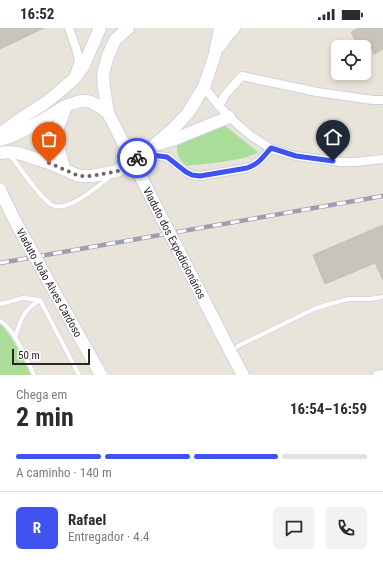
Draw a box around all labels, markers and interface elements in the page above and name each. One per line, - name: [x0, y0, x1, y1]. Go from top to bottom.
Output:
- text: 16:52: [20, 5, 54, 23]
- map controls: [331, 40, 371, 80]
- button: locate: [331, 40, 371, 80]
- pin: [316, 120, 350, 161]
- pin: [32, 122, 66, 163]
- icon: home: [322, 126, 344, 148]
- icon: bag: [38, 128, 60, 150]
- courier: [117, 138, 157, 178]
- icon: bike: [126, 147, 148, 169]
- street label: Viaduto dos Expedicionários: [141, 185, 209, 301]
- street label: Viaduto João Alves Cardoso: [14, 226, 85, 340]
- scale bar: [12, 347, 90, 366]
- text: 50 m: [18, 349, 40, 362]
- text: Chega em: [16, 387, 67, 402]
- text: 16:54–16:59: [290, 400, 367, 418]
- text: 2 min: [16, 402, 74, 432]
- text: A caminho · 140 m: [16, 465, 112, 480]
- button: chat: [273, 507, 315, 549]
- button: phone: [325, 507, 367, 549]
- text: Rafael: [68, 511, 106, 529]
- text: R: [33, 519, 41, 537]
- text: Entregador · 4.4: [68, 529, 150, 544]

